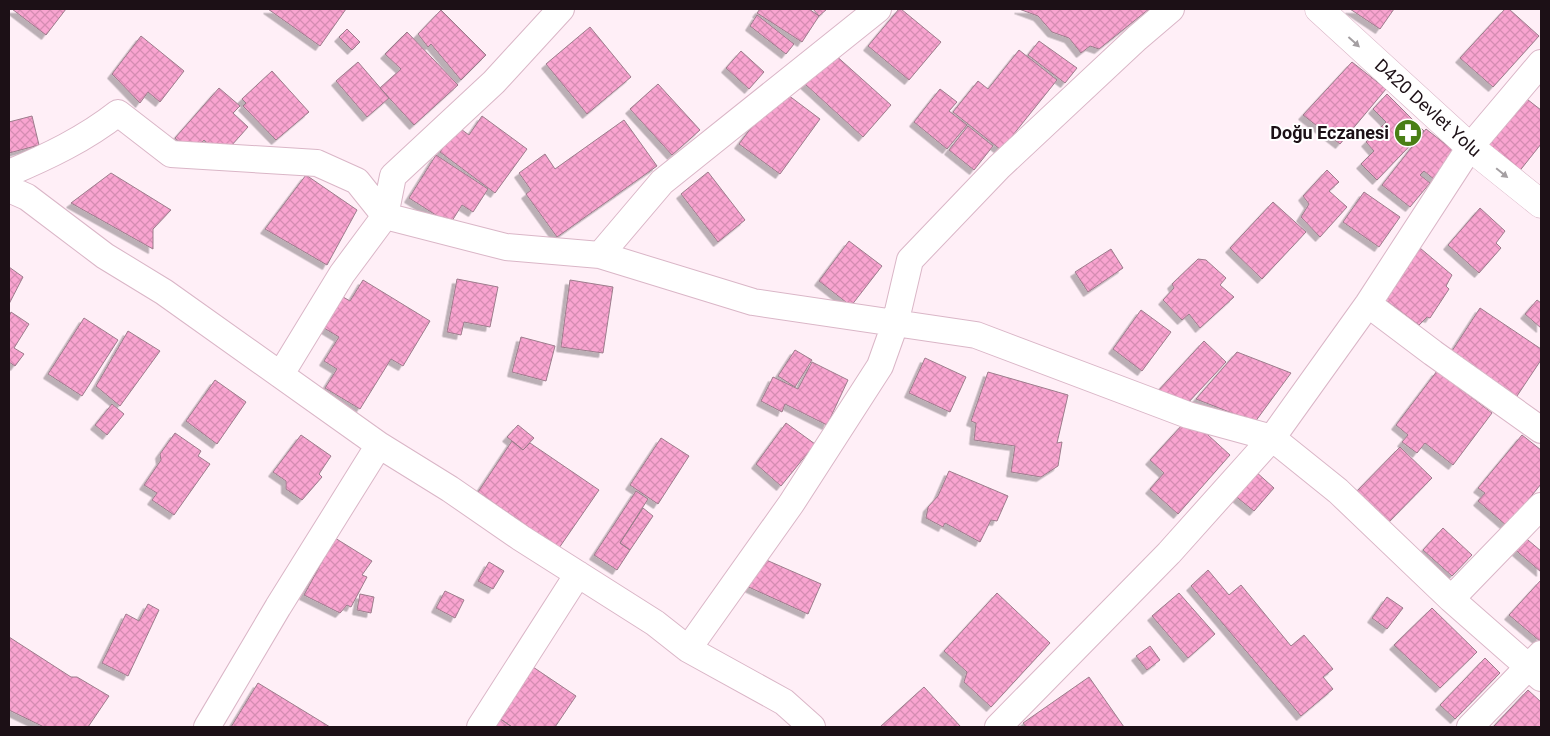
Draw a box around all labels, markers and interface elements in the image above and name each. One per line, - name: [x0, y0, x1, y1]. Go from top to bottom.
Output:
- one-way arrow: [1348, 36, 1360, 48]
- street label: D420 Devlet Yolu: [1371, 54, 1486, 161]
- pharmacy icon: Doğu Eczanesi: [1393, 118, 1423, 148]
- place label: Doğu Eczanesi: [1270, 122, 1389, 143]
- one-way arrow: [1495, 167, 1508, 178]

